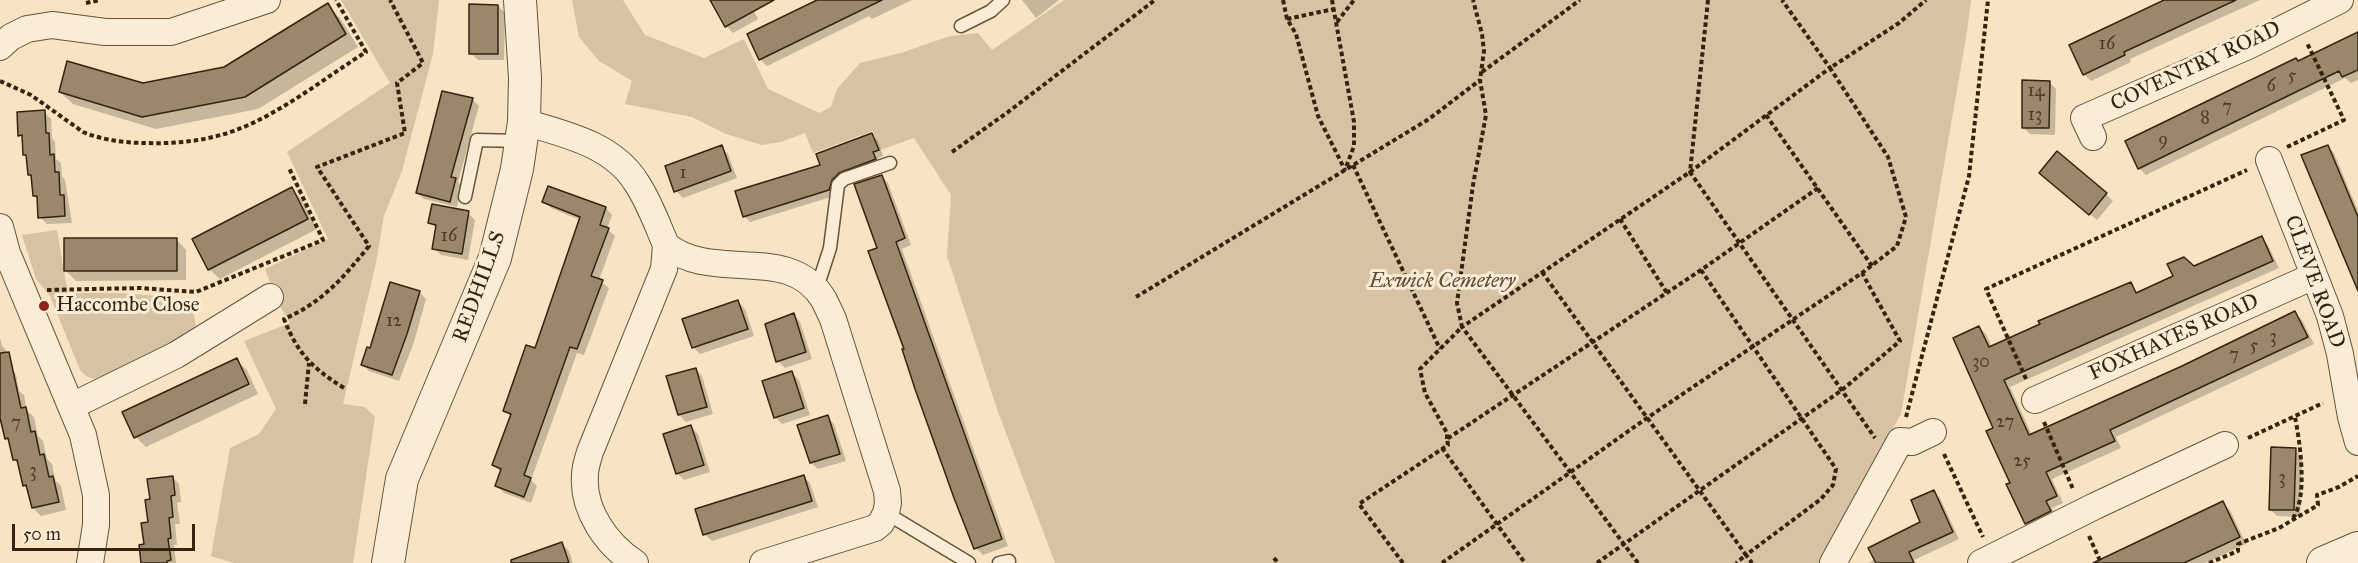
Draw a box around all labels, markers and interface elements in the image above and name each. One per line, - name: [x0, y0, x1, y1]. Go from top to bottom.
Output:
- street label: COVENTRY ROAD: [2107, 17, 2285, 117]
- house number: 16: [2099, 34, 2115, 56]
- house number: 5: [2288, 66, 2296, 88]
- house number: 6: [2266, 76, 2276, 98]
- house number: 14: [2027, 81, 2045, 103]
- house number: 7: [2222, 97, 2232, 119]
- house number: 13: [2028, 105, 2042, 127]
- house number: 8: [2200, 108, 2210, 130]
- house number: 9: [2158, 130, 2168, 152]
- house number: 1: [679, 163, 687, 185]
- street label: CLEVE ROAD: [2278, 212, 2350, 352]
- house number: 16: [441, 226, 457, 248]
- street label: REDHILLS: [448, 228, 512, 346]
- park label: Exwick Cemetery: [1369, 269, 1515, 295]
- street label: FOXHAYES ROAD: [2085, 289, 2263, 387]
- place label: Haccombe Close: [56, 293, 199, 319]
- marker: Haccombe Close: [37, 299, 51, 313]
- house number: 12: [386, 311, 402, 333]
- house number: 3: [2269, 327, 2277, 349]
- house number: 5: [2250, 336, 2258, 358]
- house number: 7: [2229, 345, 2239, 367]
- house number: 30: [1972, 352, 1990, 374]
- house number: 27: [1996, 412, 2014, 434]
- house number: 7: [11, 413, 21, 435]
- house number: 25: [2013, 451, 2031, 473]
- house number: 3: [29, 461, 37, 483]
- house number: 3: [2278, 468, 2286, 490]
- scale bar: [15, 512, 198, 550]
- text: 50 m: [23, 523, 61, 545]

